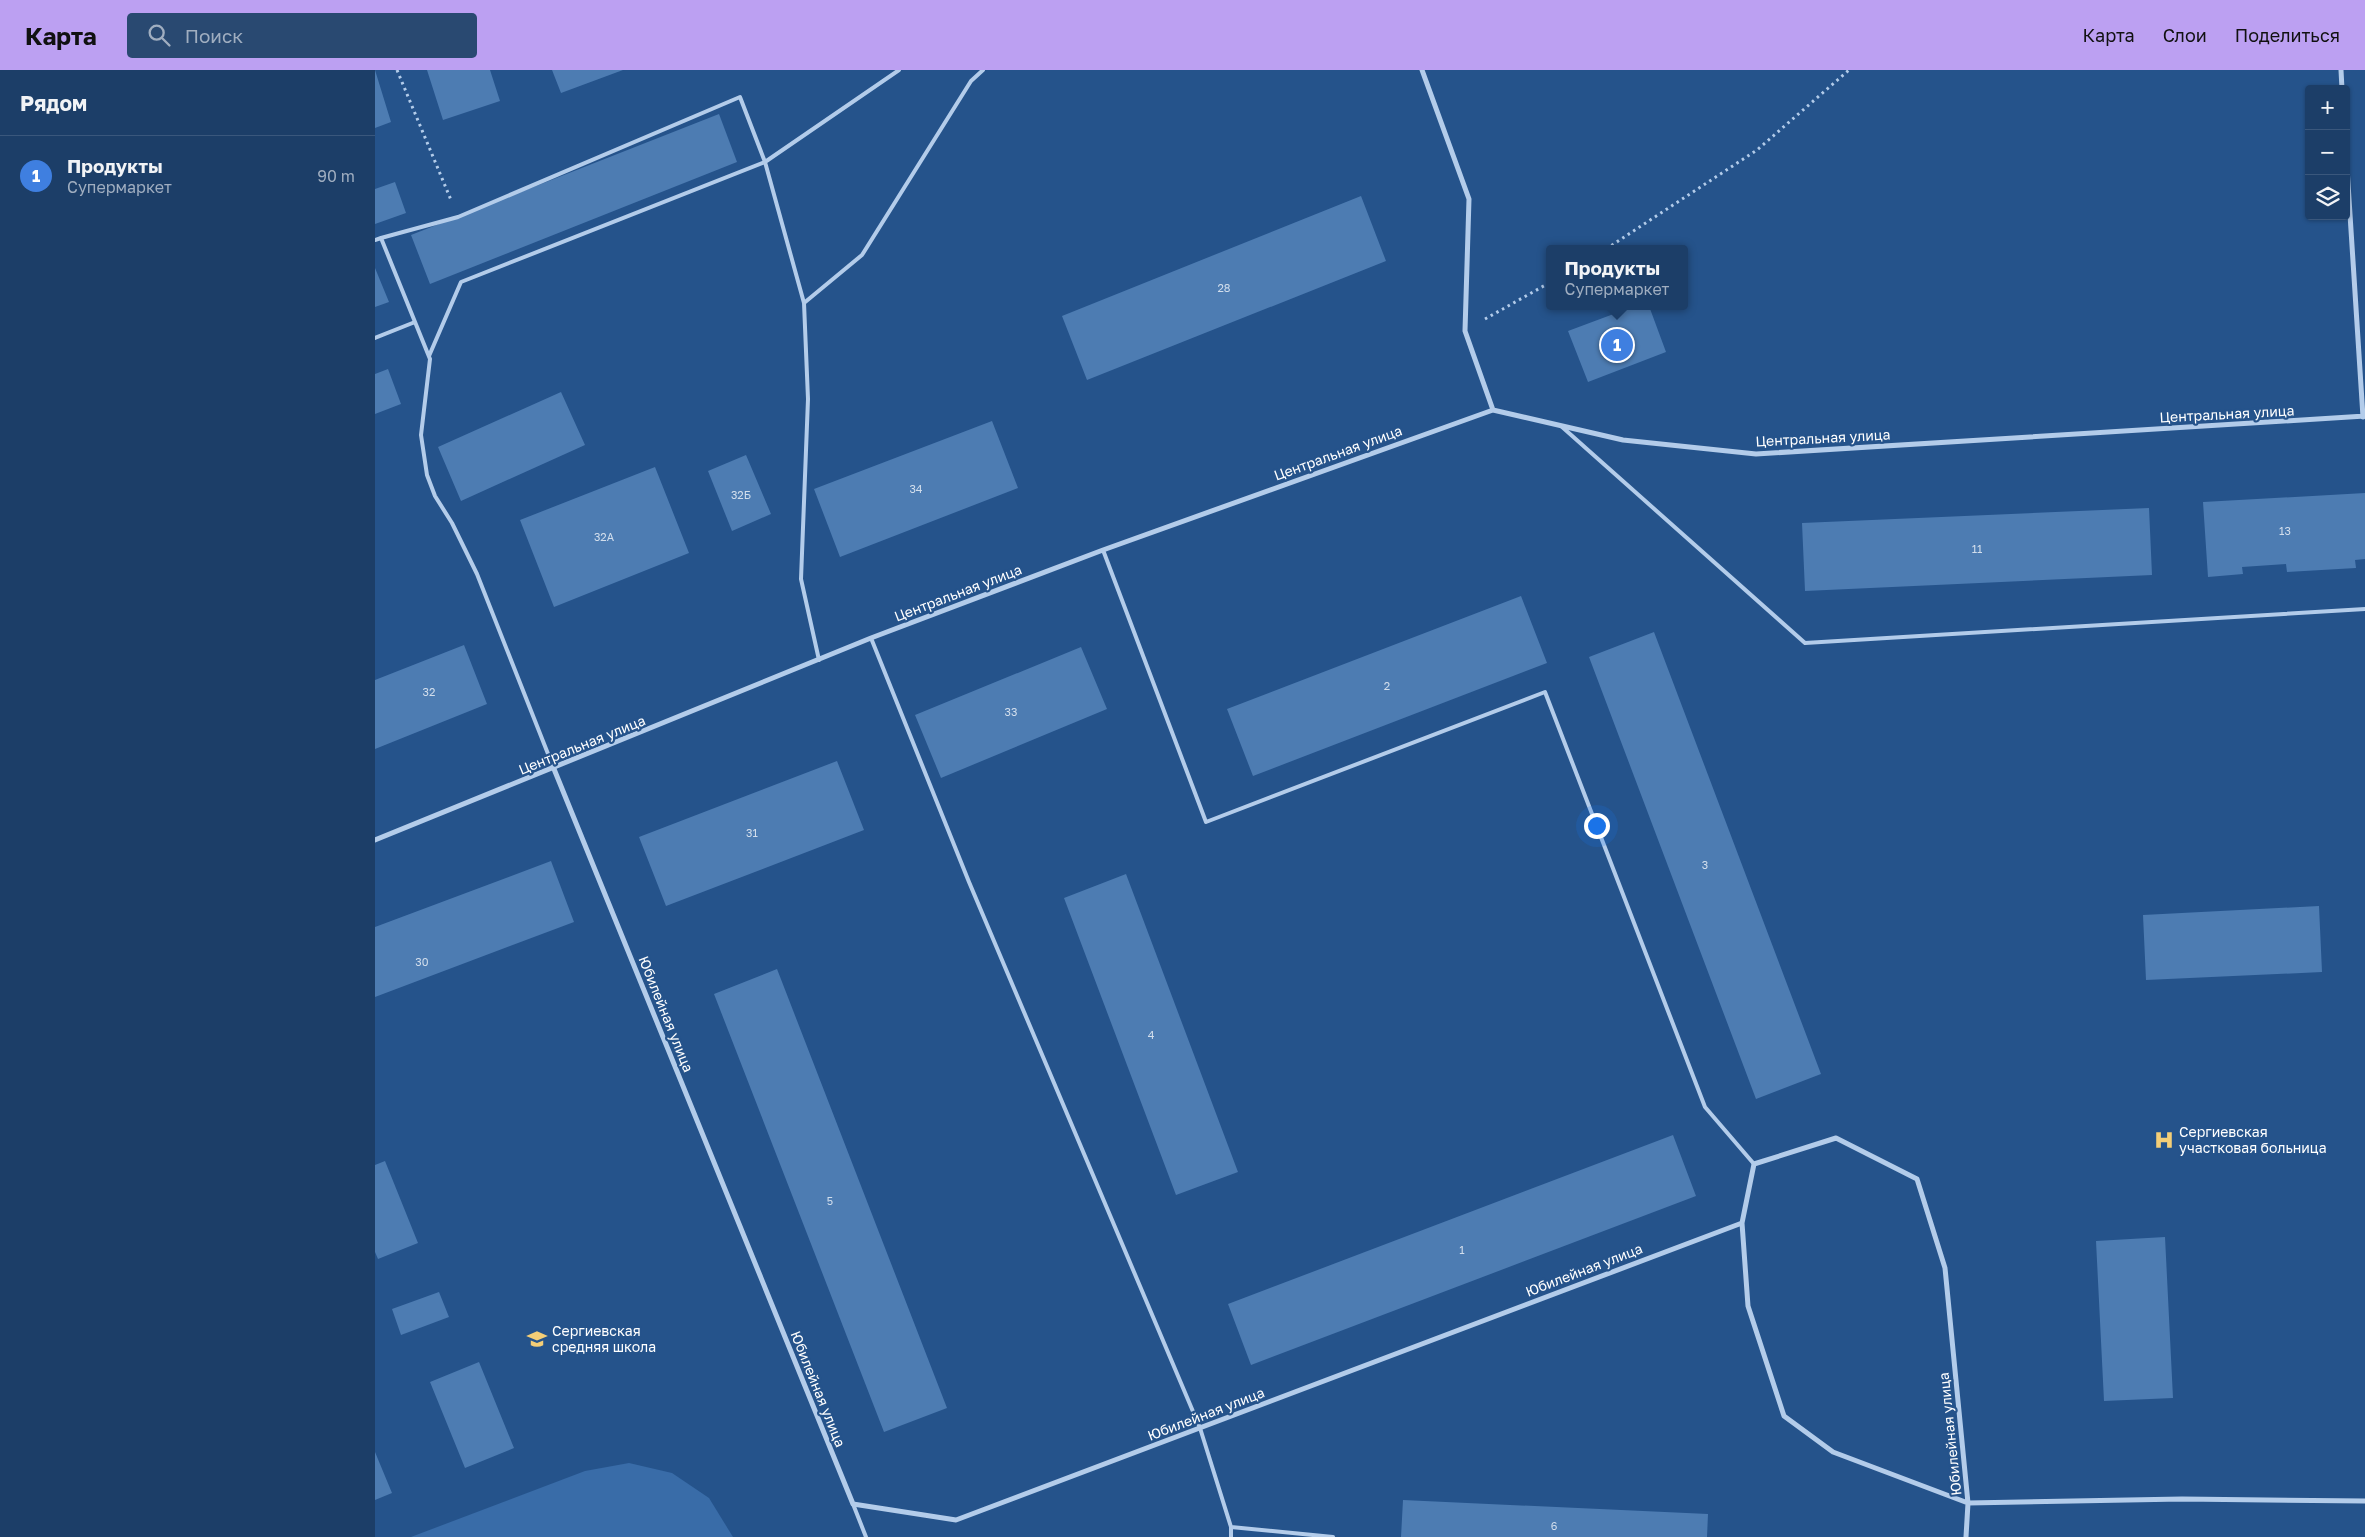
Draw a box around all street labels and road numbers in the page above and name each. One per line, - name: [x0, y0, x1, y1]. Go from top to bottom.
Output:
- street label: Центральная улица: [2159, 401, 2295, 426]
- street label: Центральная улица: [1271, 421, 1404, 484]
- street label: Центральная улица: [1755, 425, 1891, 450]
- street label: Центральная улица: [892, 560, 1024, 625]
- street label: Центральная улица: [516, 711, 648, 778]
- street label: Юбилейная улица: [635, 953, 698, 1074]
- street label: Юбилейная улица: [1523, 1239, 1645, 1300]
- street label: Юбилейная улица: [787, 1328, 850, 1449]
- street label: Юбилейная улица: [1935, 1372, 1964, 1497]
- street label: Юбилейная улица: [1145, 1383, 1267, 1444]

